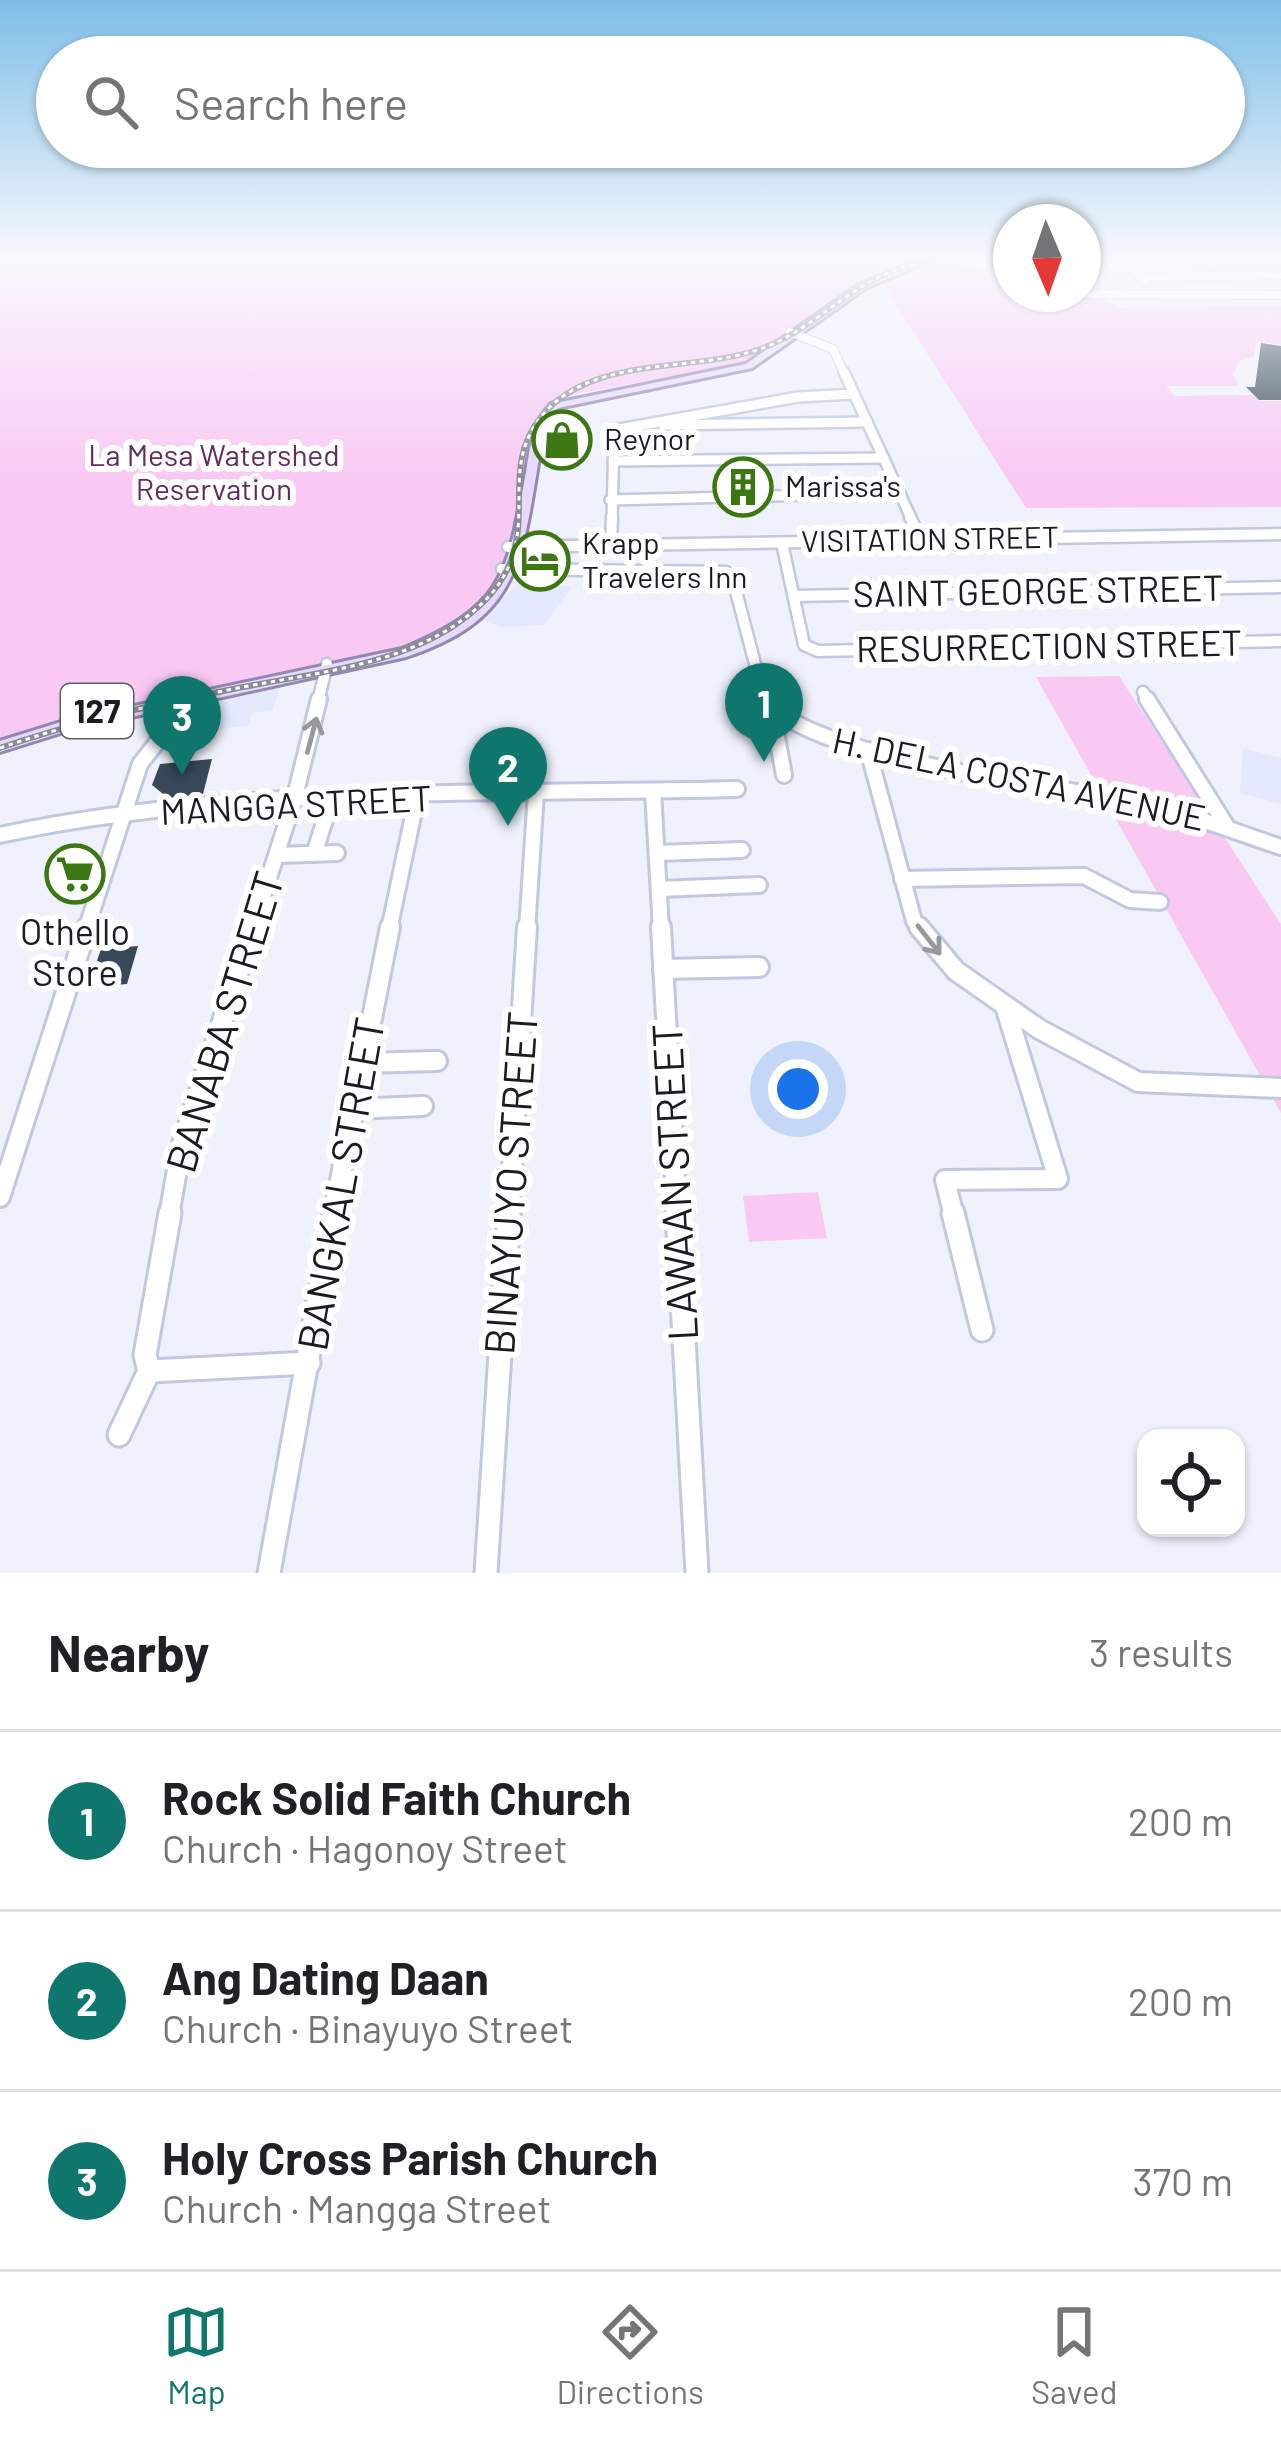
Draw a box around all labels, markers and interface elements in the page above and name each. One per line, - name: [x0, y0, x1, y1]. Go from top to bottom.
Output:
- search box: [36, 36, 1245, 168]
- icon: search: [78, 69, 144, 135]
- text: Search here: [174, 75, 408, 129]
- north arrow: [993, 204, 1101, 312]
- shop icon: Reynor: [531, 409, 593, 471]
- place label: Reynor: [604, 420, 695, 456]
- park label: La Mesa Watershed Reservation: [88, 436, 340, 506]
- building icon: Marissa's: [712, 456, 774, 518]
- place label: Marissa's: [785, 467, 901, 503]
- street label: VISITATION STREET: [801, 518, 1059, 558]
- place label: Krapp Travelers Inn: [582, 524, 747, 594]
- hotel icon: Krapp Travelers Inn: [509, 530, 571, 592]
- street label: SAINT GEORGE STREET: [852, 565, 1224, 614]
- street label: RESURRECTION STREET: [856, 620, 1242, 669]
- pin: 1: [725, 663, 803, 762]
- pin: 3: [143, 676, 221, 775]
- road number: 127: [61, 684, 133, 738]
- one-way arrow: [302, 717, 324, 755]
- street label: H. DELA COSTA AVENUE: [829, 717, 1210, 838]
- pin: 2: [469, 727, 547, 826]
- street label: MANGGA STREET: [159, 775, 433, 832]
- supermarket icon: Othello Store: [44, 843, 106, 905]
- street label: BANABA STREET: [154, 865, 293, 1178]
- place label: Othello Store: [20, 909, 130, 993]
- one-way arrow: [916, 923, 941, 956]
- street label: BINAYUYO STREET: [472, 1009, 546, 1356]
- street label: BANGKAL STREET: [285, 1013, 393, 1354]
- street label: LAWAAN STREET: [640, 1022, 706, 1342]
- your location: [768, 1059, 828, 1119]
- map controls: [1137, 1429, 1245, 1537]
- button: locate: [1137, 1429, 1245, 1537]
- text: Nearby: [48, 1621, 209, 1682]
- text: 3 results: [1089, 1628, 1233, 1675]
- text: Rock Solid Faith Church: [162, 1770, 631, 1824]
- text: 1: [80, 1797, 94, 1844]
- text: 200 m: [1128, 1797, 1233, 1844]
- text: Church · Hagonoy Street: [162, 1824, 568, 1871]
- text: Ang Dating Daan: [162, 1950, 489, 2004]
- text: 2: [76, 1977, 98, 2024]
- text: 200 m: [1128, 1977, 1233, 2024]
- text: Church · Binayuyo Street: [162, 2004, 574, 2051]
- text: Holy Cross Parish Church: [162, 2130, 658, 2184]
- text: 3: [76, 2157, 98, 2204]
- text: 370 m: [1132, 2157, 1233, 2204]
- text: Church · Mangga Street: [162, 2184, 551, 2231]
- tab: Map: [163, 2299, 229, 2411]
- tab: Directions: [556, 2299, 704, 2411]
- tab: Saved: [1031, 2299, 1118, 2411]

